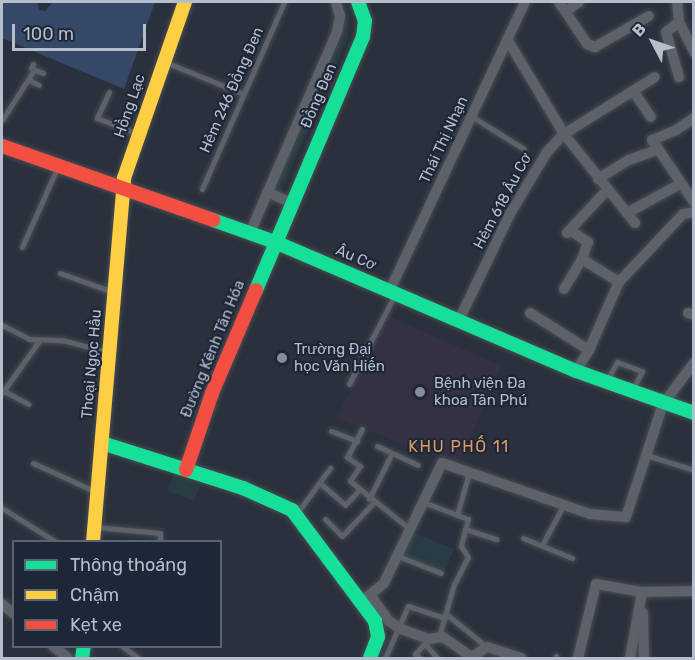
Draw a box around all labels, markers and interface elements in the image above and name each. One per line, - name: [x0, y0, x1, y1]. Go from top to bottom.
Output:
- scale bar: [15, 12, 148, 50]
- north arrow: [623, 12, 683, 72]
- text: B: [628, 19, 650, 40]
- text: 100 m: [23, 23, 74, 45]
- street label: Hẻm 246 Đồng Đen: [196, 24, 268, 156]
- street label: Đồng Đen: [297, 61, 341, 131]
- street label: Hồng Lạc: [111, 72, 149, 140]
- street label: Thái Thị Nhạn: [416, 93, 472, 187]
- street label: Hẻm 618 Âu Cơ: [470, 150, 536, 252]
- street label: Âu Cơ: [333, 241, 379, 275]
- street label: Đường Kênh Tân Hóa: [177, 278, 249, 420]
- street label: Thoại Ngọc Hầu: [78, 309, 106, 419]
- place label: Trường Đại học Văn Hiến: [294, 340, 385, 375]
- marker: Trường Đại học Văn Hiến: [275, 351, 289, 365]
- place label: Bệnh viện Đa khoa Tân Phú: [434, 374, 528, 409]
- marker: Bệnh viện Đa khoa Tân Phú: [411, 383, 429, 401]
- district label: KHU PHỐ 11: [408, 437, 510, 457]
- legend: [12, 540, 222, 648]
- text: Thông thoáng: [70, 554, 187, 576]
- text: Chậm: [70, 584, 119, 606]
- text: Kẹt xe: [70, 614, 122, 636]

